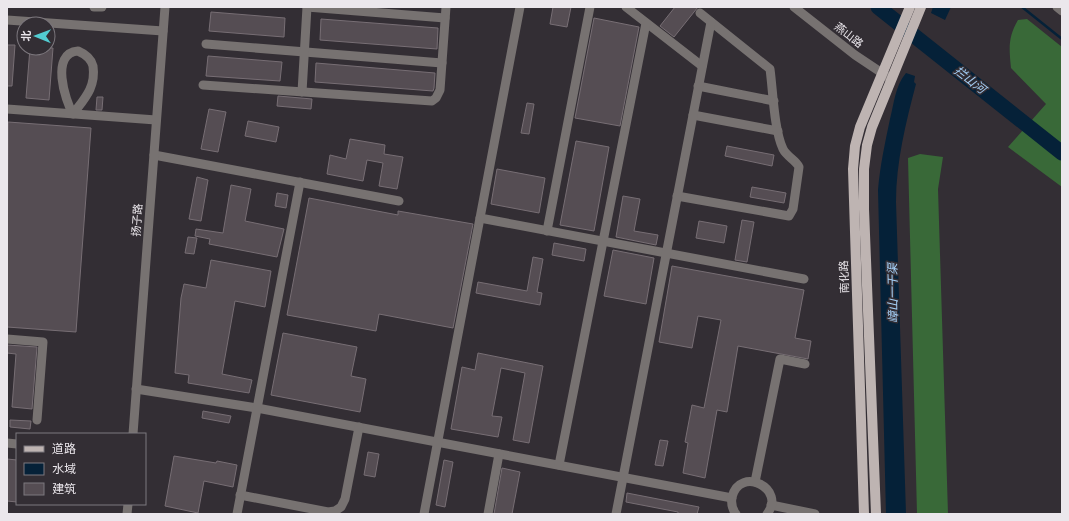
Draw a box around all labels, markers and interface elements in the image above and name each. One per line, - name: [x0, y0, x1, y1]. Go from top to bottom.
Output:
- north arrow: [16, 16, 56, 56]
- street label: 燕山路: [832, 19, 866, 51]
- text: 北: [19, 30, 33, 41]
- water label: 拦山河: [952, 63, 991, 98]
- street label: 扬子路: [129, 203, 145, 237]
- street label: 南化路: [836, 260, 852, 294]
- water label: 嶂山一干渠: [884, 261, 901, 323]
- legend: [16, 433, 146, 505]
- text: 道路: [52, 441, 76, 456]
- text: 水域: [52, 461, 76, 476]
- text: 建筑: [52, 481, 76, 496]

